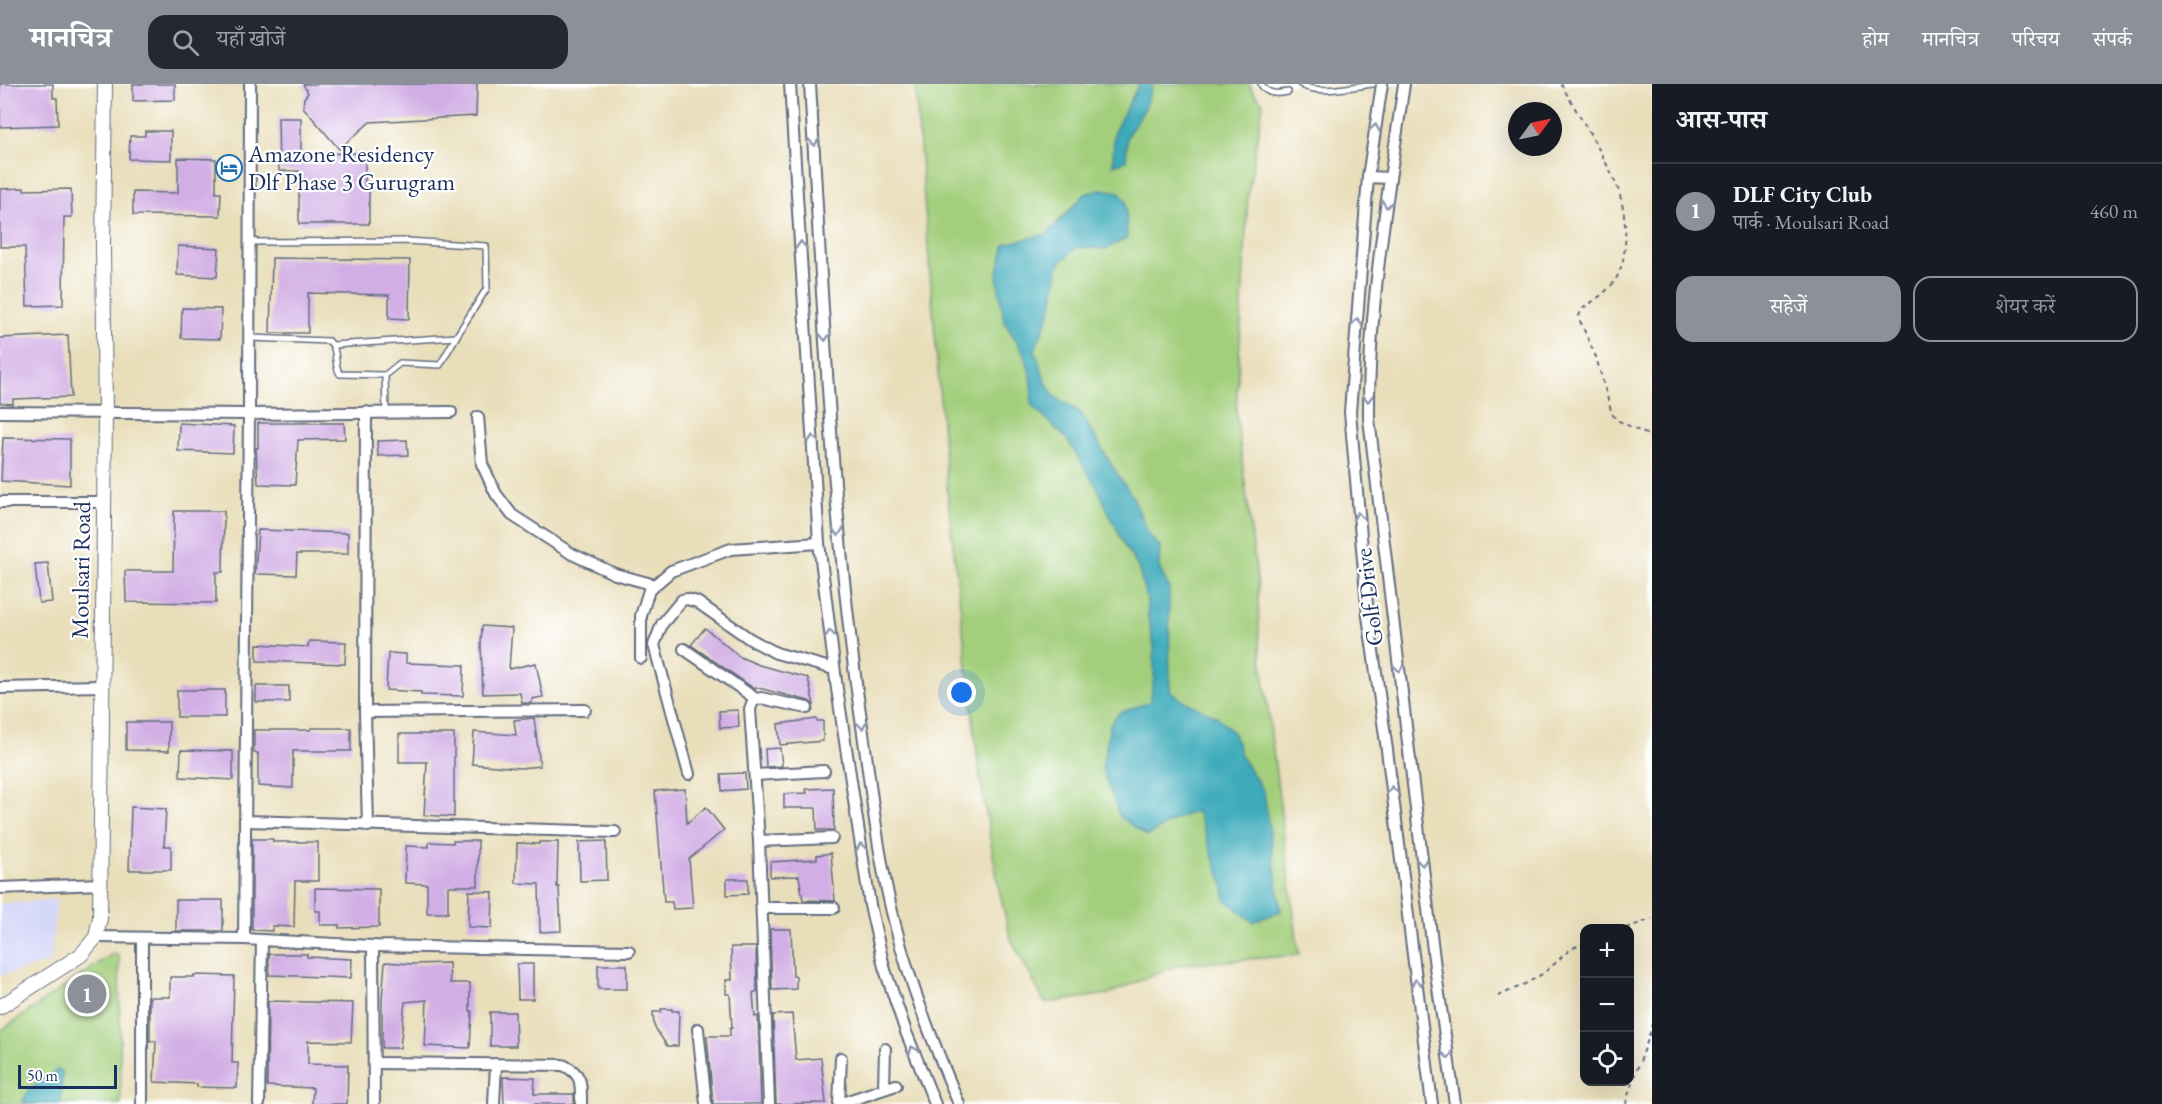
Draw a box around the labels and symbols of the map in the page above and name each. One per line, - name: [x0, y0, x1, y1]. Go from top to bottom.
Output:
- north arrow: [1508, 102, 1562, 156]
- one-way arrow: [1369, 123, 1381, 133]
- place label: Amazone Residency Dlf Phase 3 Gurugram: [247, 138, 456, 197]
- one-way arrow: [807, 138, 820, 147]
- hotel icon: Amazone Residency Dlf Phase 3 Gurugram: [214, 153, 244, 183]
- one-way arrow: [1381, 200, 1394, 209]
- one-way arrow: [794, 240, 807, 249]
- one-way arrow: [1350, 317, 1363, 326]
- one-way arrow: [818, 333, 831, 342]
- one-way arrow: [1362, 394, 1375, 403]
- one-way arrow: [806, 435, 819, 444]
- street label: Moulsari Road: [64, 500, 97, 639]
- one-way arrow: [1352, 512, 1365, 521]
- one-way arrow: [831, 527, 844, 536]
- street label: Golf Drive: [1347, 546, 1390, 648]
- one-way arrow: [824, 629, 837, 638]
- one-way arrow: [1392, 664, 1405, 673]
- your location: [947, 678, 976, 707]
- one-way arrow: [855, 721, 867, 730]
- one-way arrow: [1386, 785, 1399, 795]
- one-way arrow: [856, 843, 868, 852]
- one-way arrow: [1415, 857, 1428, 867]
- pin: 1: [68, 972, 106, 1016]
- one-way arrow: [1411, 979, 1423, 988]
- one-way arrow: [908, 1045, 920, 1056]
- one-way arrow: [1442, 1051, 1454, 1060]
- scale bar: [18, 1062, 117, 1090]

